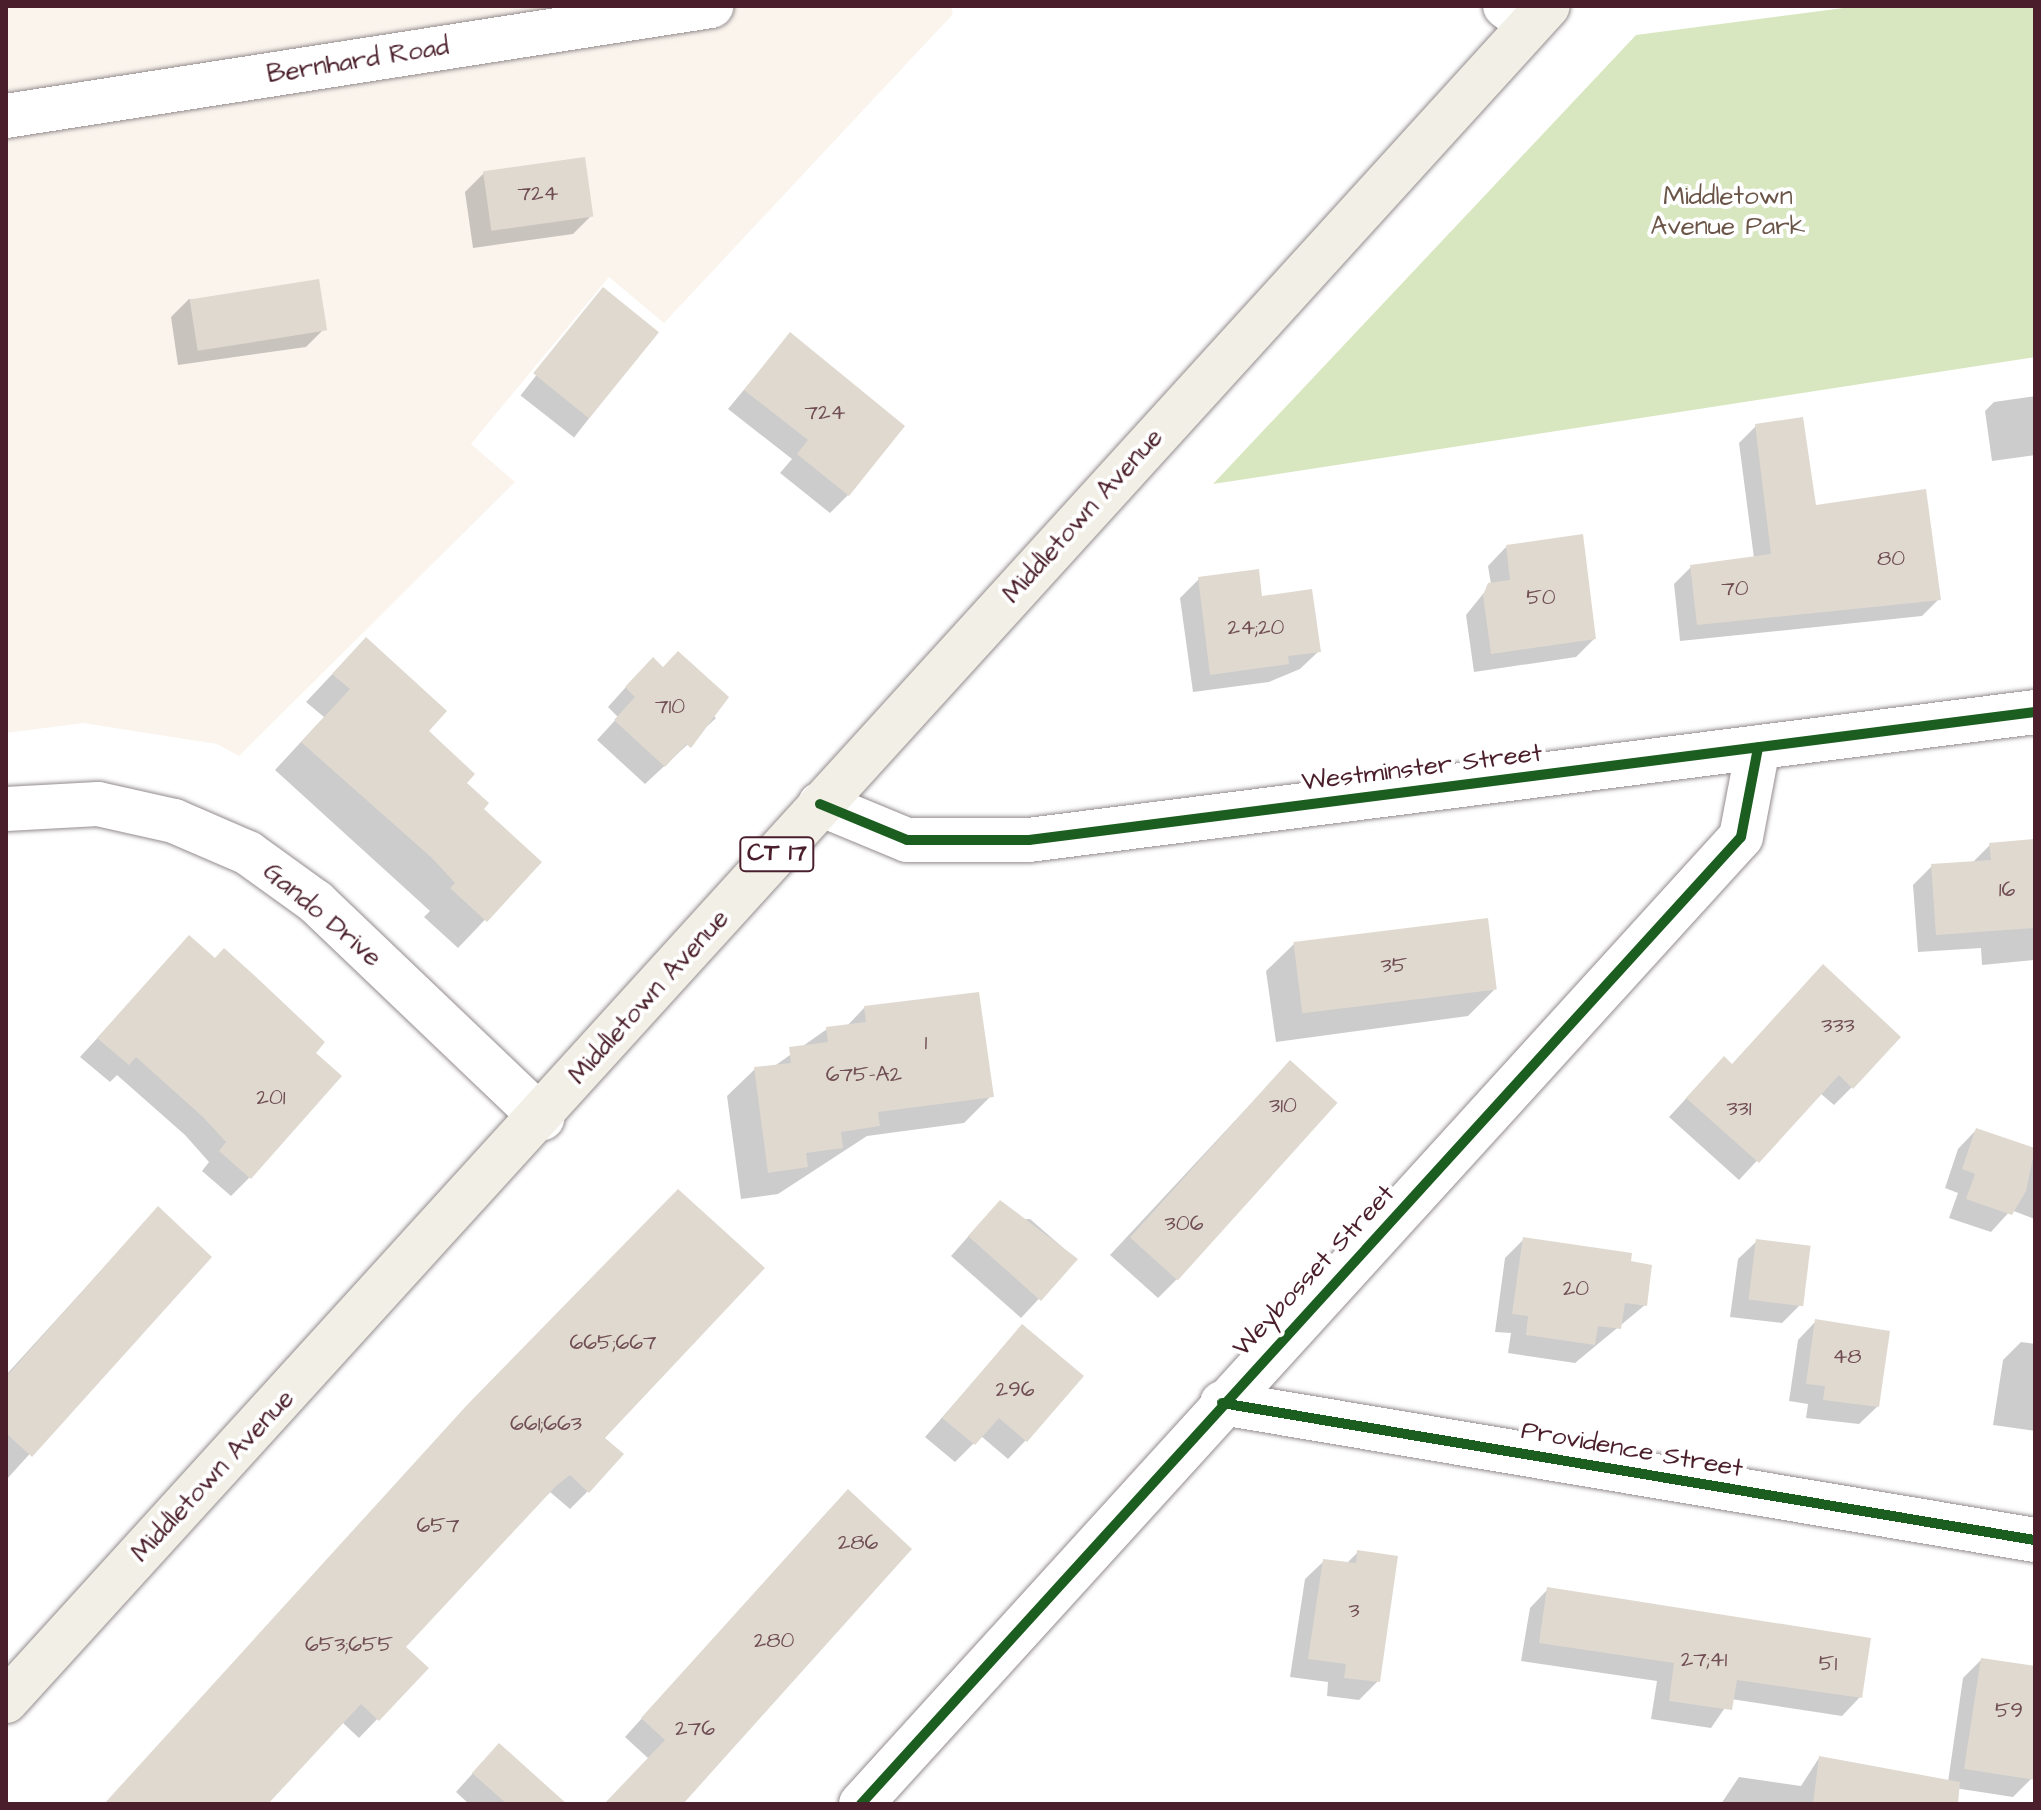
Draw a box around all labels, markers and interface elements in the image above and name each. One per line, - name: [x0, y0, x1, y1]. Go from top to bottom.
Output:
- street label: Bernhard Road: [265, 31, 451, 91]
- house number: 724: [517, 181, 559, 207]
- park label: Middletown Avenue Park: [1650, 181, 1806, 242]
- house number: 724: [804, 400, 846, 426]
- street label: Middletown Avenue: [996, 422, 1170, 610]
- house number: 80: [1877, 546, 1905, 572]
- house number: 70: [1721, 576, 1749, 602]
- house number: 50: [1526, 585, 1556, 611]
- house number: 24;20: [1228, 615, 1284, 641]
- house number: 710: [655, 694, 685, 720]
- street label: Westminster Street: [1300, 738, 1544, 798]
- road number: CT 17: [739, 834, 815, 874]
- street label: Gando Drive: [256, 856, 388, 974]
- house number: 16: [1999, 877, 2015, 903]
- street label: Middletown Avenue: [562, 903, 736, 1091]
- house number: 35: [1381, 953, 1407, 979]
- house number: 333: [1821, 1013, 1855, 1039]
- house number: 1: [925, 1030, 927, 1056]
- house number: 675-A2: [826, 1062, 902, 1088]
- house number: 201: [256, 1085, 286, 1111]
- house number: 310: [1269, 1093, 1297, 1119]
- house number: 331: [1726, 1096, 1752, 1122]
- street label: Weybosset Street: [1226, 1179, 1402, 1363]
- house number: 306: [1165, 1211, 1203, 1237]
- house number: 20: [1563, 1276, 1589, 1302]
- house number: 665;667: [569, 1330, 657, 1356]
- house number: 48: [1832, 1344, 1862, 1370]
- house number: 296: [996, 1377, 1034, 1403]
- street label: Middletown Avenue: [125, 1383, 301, 1569]
- house number: 661;663: [510, 1411, 582, 1437]
- street label: Providence Street: [1519, 1415, 1745, 1485]
- house number: 657: [417, 1513, 459, 1539]
- house number: 286: [838, 1530, 878, 1556]
- house number: 3: [1348, 1598, 1360, 1624]
- house number: 280: [754, 1628, 794, 1654]
- house number: 653;655: [305, 1632, 393, 1658]
- house number: 27;41: [1681, 1647, 1727, 1673]
- house number: 51: [1819, 1651, 1837, 1677]
- house number: 59: [1995, 1698, 2023, 1724]
- house number: 276: [675, 1716, 715, 1742]

